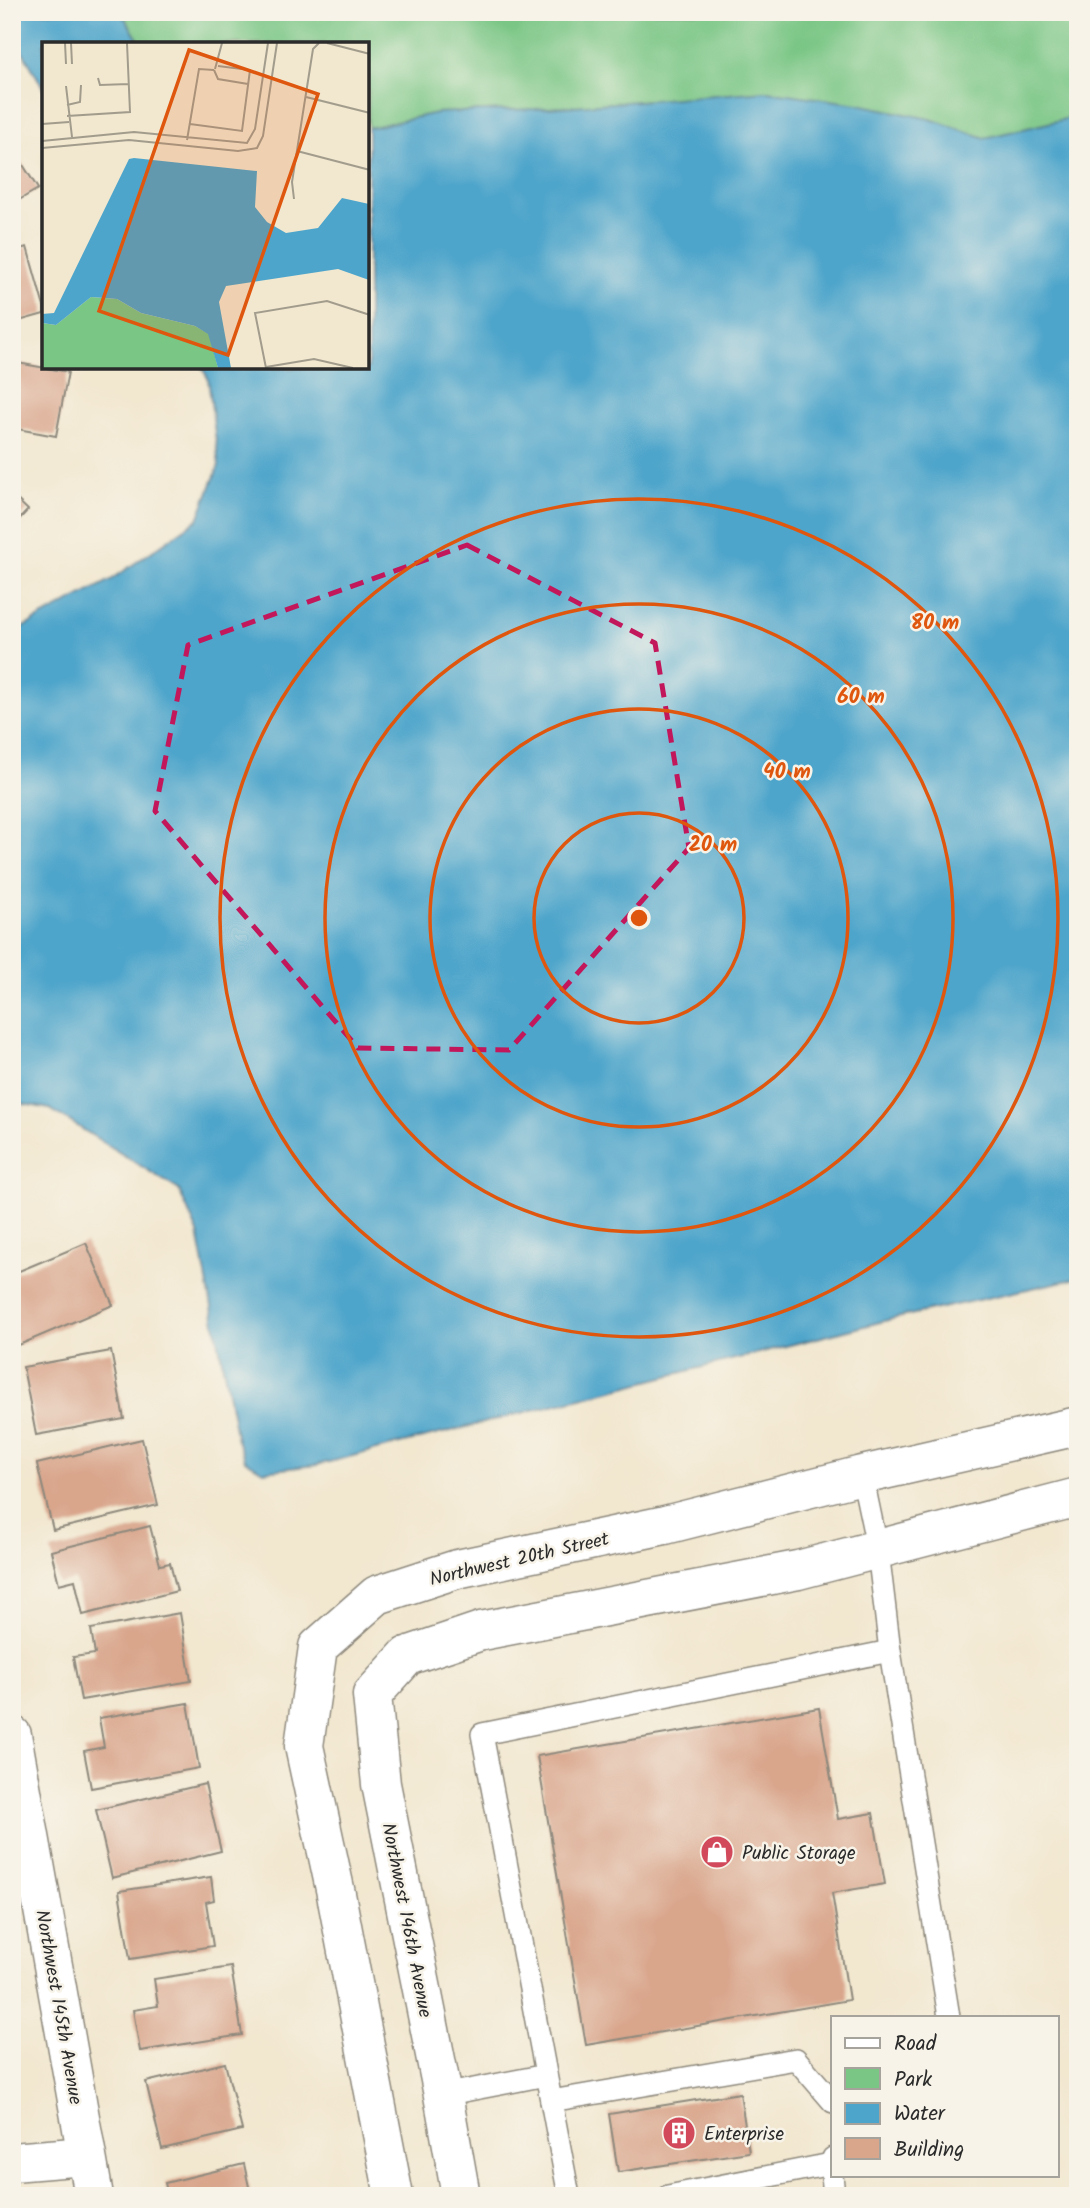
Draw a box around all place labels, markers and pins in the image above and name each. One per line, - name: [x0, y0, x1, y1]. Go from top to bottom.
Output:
- centre of rings: [627, 906, 651, 930]
- shop icon: Public Storage: [698, 1833, 736, 1871]
- place label: Public Storage: [742, 1839, 856, 1869]
- building icon: Enterprise: [660, 2114, 698, 2152]
- place label: Enterprise: [704, 2120, 784, 2150]

